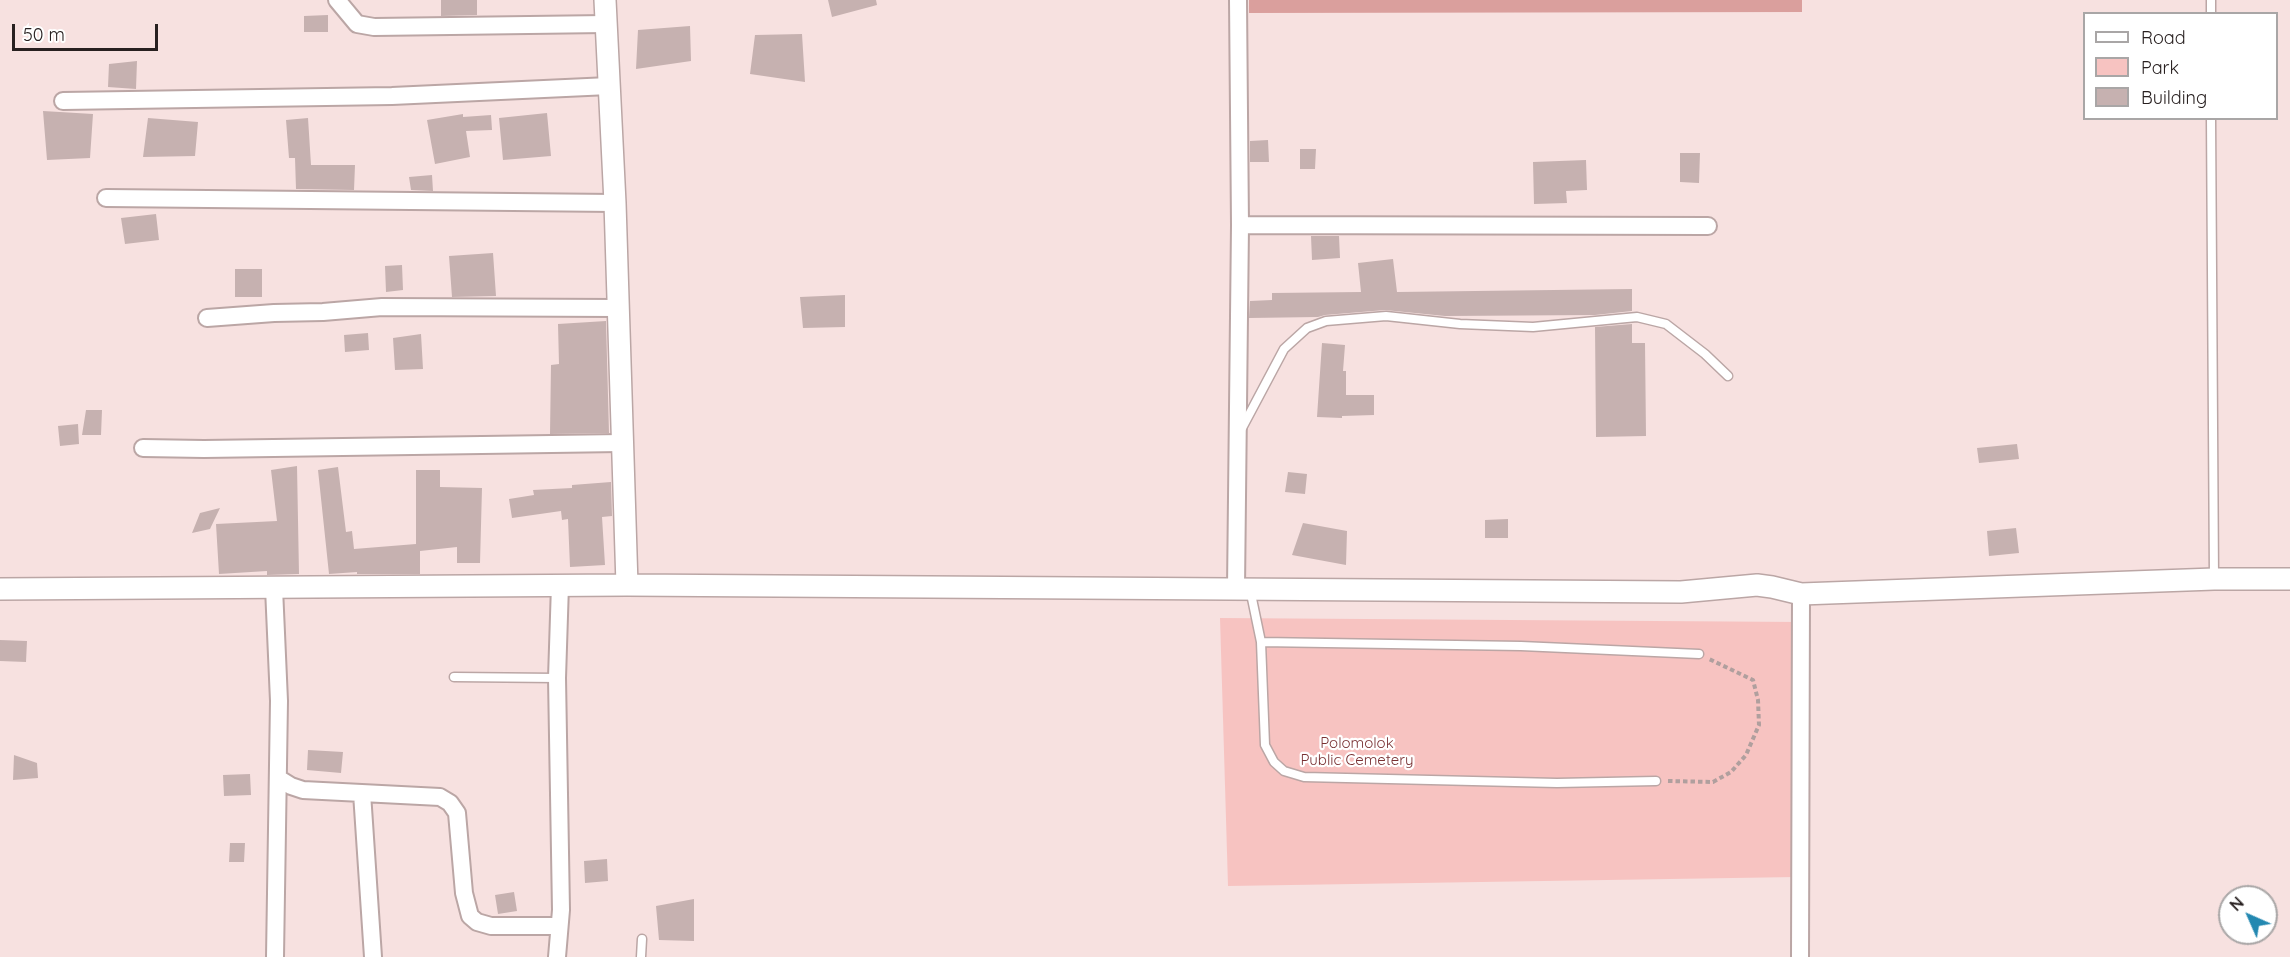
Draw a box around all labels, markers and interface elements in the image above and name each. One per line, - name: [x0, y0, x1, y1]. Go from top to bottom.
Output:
- scale bar: [15, 12, 160, 50]
- legend: [2083, 12, 2278, 120]
- text: 50 m: [23, 23, 65, 46]
- text: Road: [2141, 26, 2186, 49]
- text: Park: [2141, 56, 2179, 79]
- text: Building: [2141, 86, 2207, 109]
- park label: Polomolok Public Cemetery: [1300, 734, 1414, 769]
- north arrow: [2218, 885, 2278, 945]
- text: N: [2225, 892, 2248, 915]

